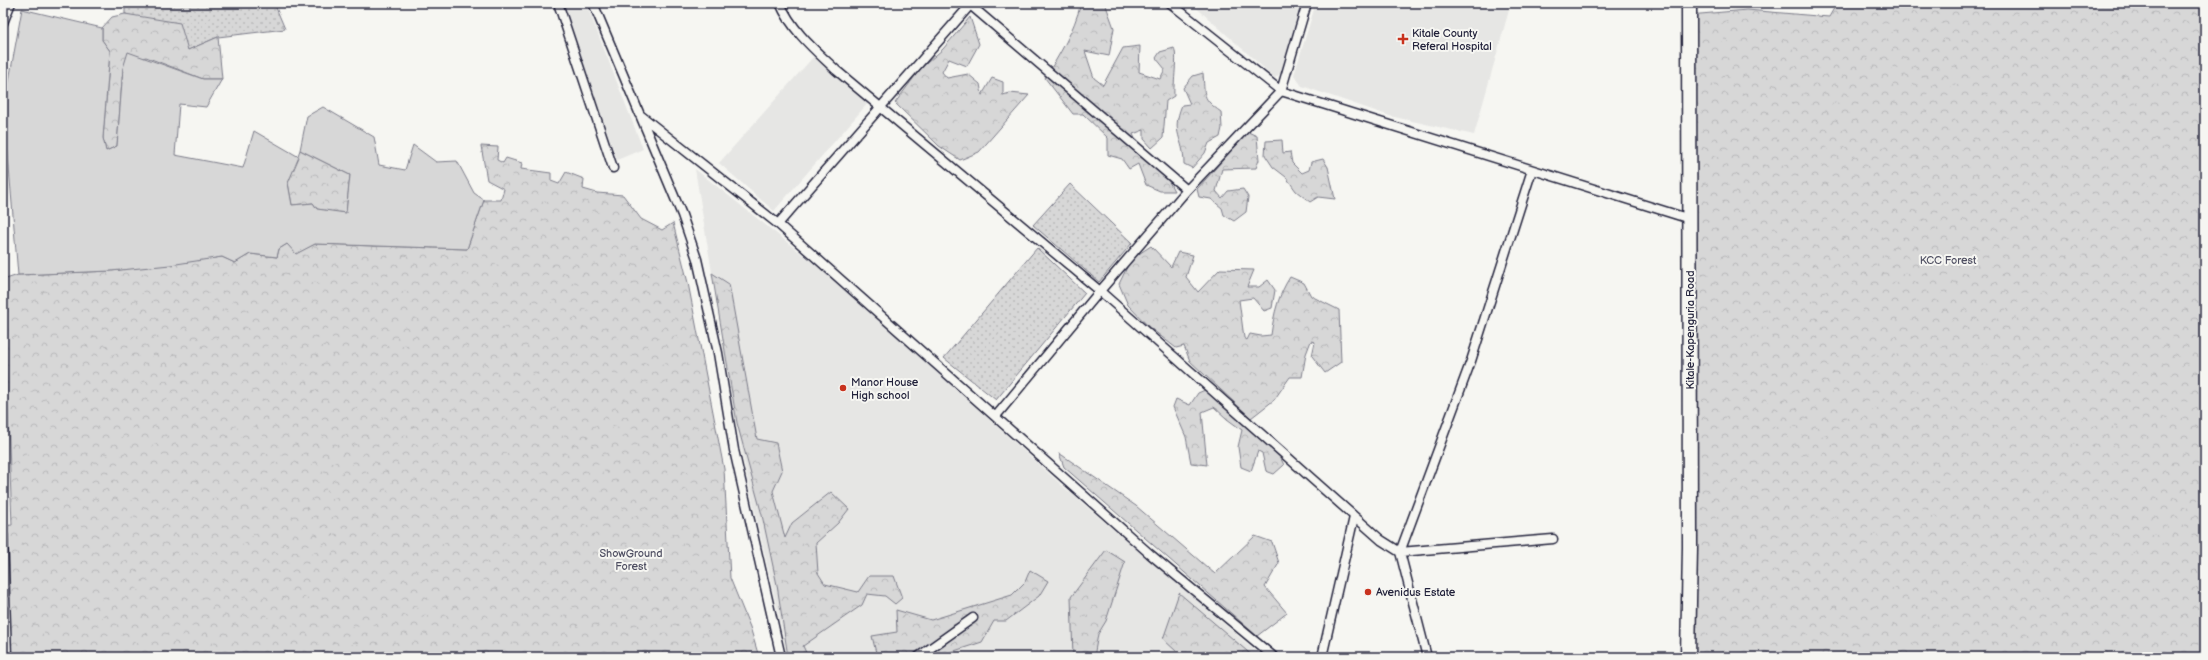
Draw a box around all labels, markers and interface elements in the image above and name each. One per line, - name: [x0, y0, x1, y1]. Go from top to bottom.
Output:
- place label: Kitale County Referal Hospital: [1412, 27, 1492, 53]
- marker: Kitale County Referal Hospital: [1397, 33, 1409, 45]
- park label: KCC Forest: [1920, 254, 1977, 267]
- street label: Kitale-Kapenguria Road: [1684, 271, 1697, 390]
- place label: Manor House High school: [851, 376, 919, 402]
- marker: Manor House High school: [838, 383, 848, 393]
- park label: ShowGround Forest: [599, 547, 663, 573]
- place label: Avenidus Estate: [1376, 586, 1456, 599]
- marker: Avenidus Estate: [1363, 587, 1373, 597]

